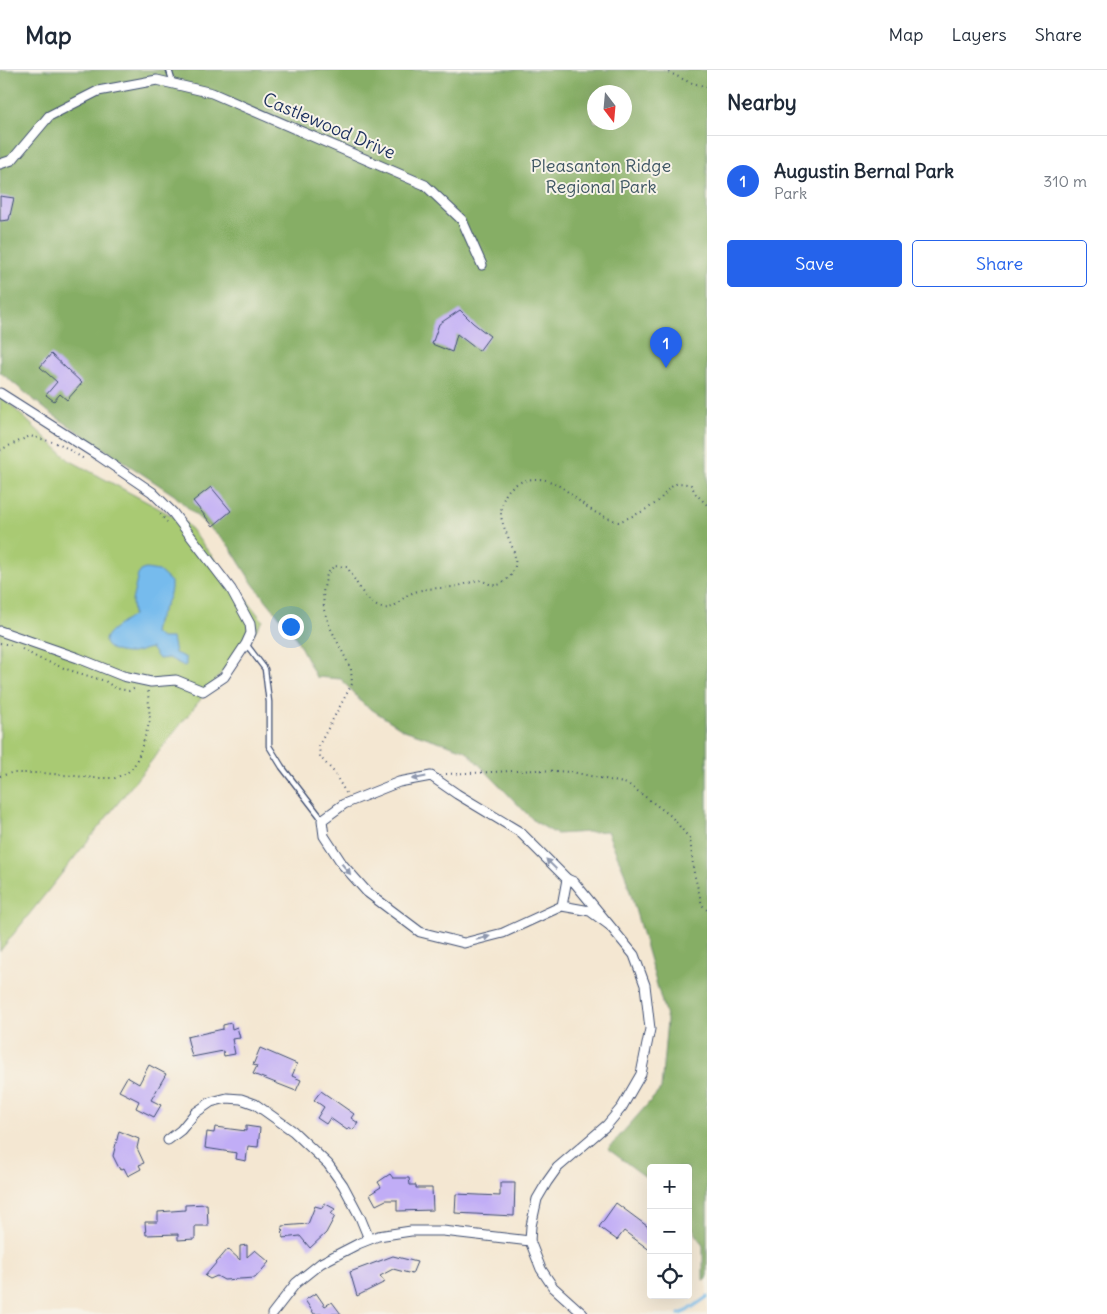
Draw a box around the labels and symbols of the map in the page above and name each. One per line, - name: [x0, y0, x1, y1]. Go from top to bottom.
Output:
- north arrow: [587, 85, 632, 130]
- street label: Castlewood Drive: [259, 87, 399, 164]
- park label: Pleasanton Ridge Regional Park: [531, 154, 671, 198]
- pin: 1: [650, 327, 682, 368]
- your location: [278, 614, 304, 640]
- one-way arrow: [411, 774, 426, 782]
- one-way arrow: [546, 858, 558, 870]
- one-way arrow: [341, 862, 352, 875]
- one-way arrow: [476, 934, 491, 942]

